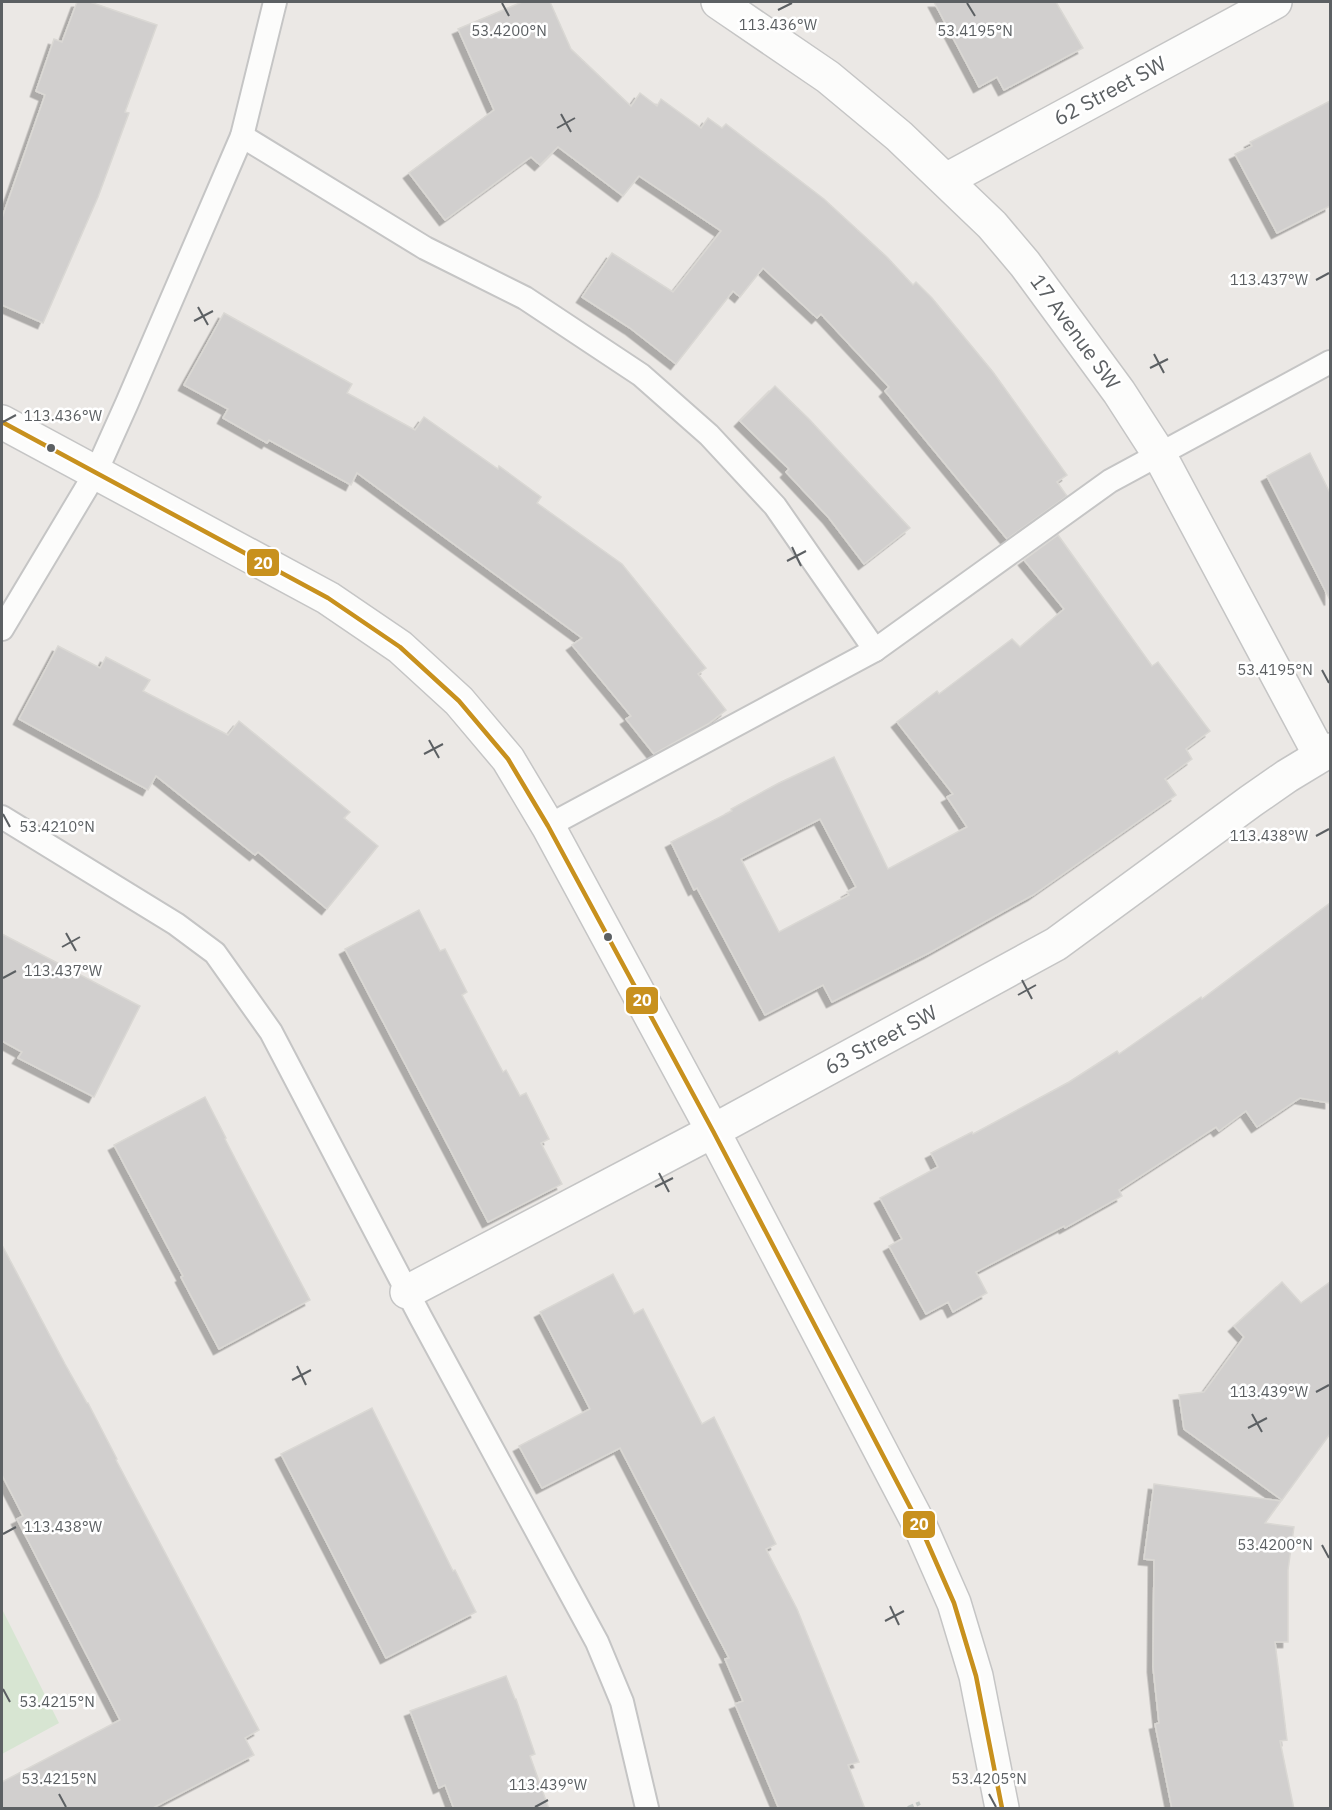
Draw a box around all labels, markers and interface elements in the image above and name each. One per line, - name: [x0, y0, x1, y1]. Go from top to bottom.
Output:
- text: 113.436°W: [739, 15, 818, 34]
- text: 53.4200°N: [471, 21, 547, 40]
- text: 53.4195°N: [937, 21, 1013, 40]
- street label: 62 Street SW: [1048, 49, 1171, 132]
- street label: 17 Avenue SW: [1024, 268, 1127, 395]
- text: 113.437°W: [1230, 270, 1309, 289]
- text: 113.436°W: [24, 406, 103, 425]
- unlabelled marker: [45, 442, 57, 454]
- line badge: 20: [246, 548, 280, 577]
- text: 20: [253, 553, 273, 573]
- text: 53.4195°N: [1237, 660, 1313, 679]
- text: 53.4210°N: [19, 817, 95, 836]
- text: 113.438°W: [1230, 826, 1309, 845]
- unlabelled marker: [602, 931, 614, 943]
- text: 113.437°W: [24, 961, 103, 980]
- line badge: 20: [625, 986, 659, 1015]
- text: 20: [632, 990, 652, 1010]
- street label: 63 Street SW: [819, 998, 942, 1081]
- text: 113.439°W: [1230, 1382, 1309, 1401]
- line badge: 20: [902, 1510, 936, 1539]
- text: 20: [909, 1514, 929, 1534]
- text: 113.438°W: [24, 1517, 103, 1536]
- text: 53.4200°N: [1237, 1535, 1313, 1554]
- text: 53.4215°N: [19, 1692, 95, 1711]
- text: 53.4215°N: [21, 1769, 97, 1788]
- text: 53.4205°N: [951, 1769, 1027, 1788]
- text: 113.439°W: [509, 1775, 588, 1794]

